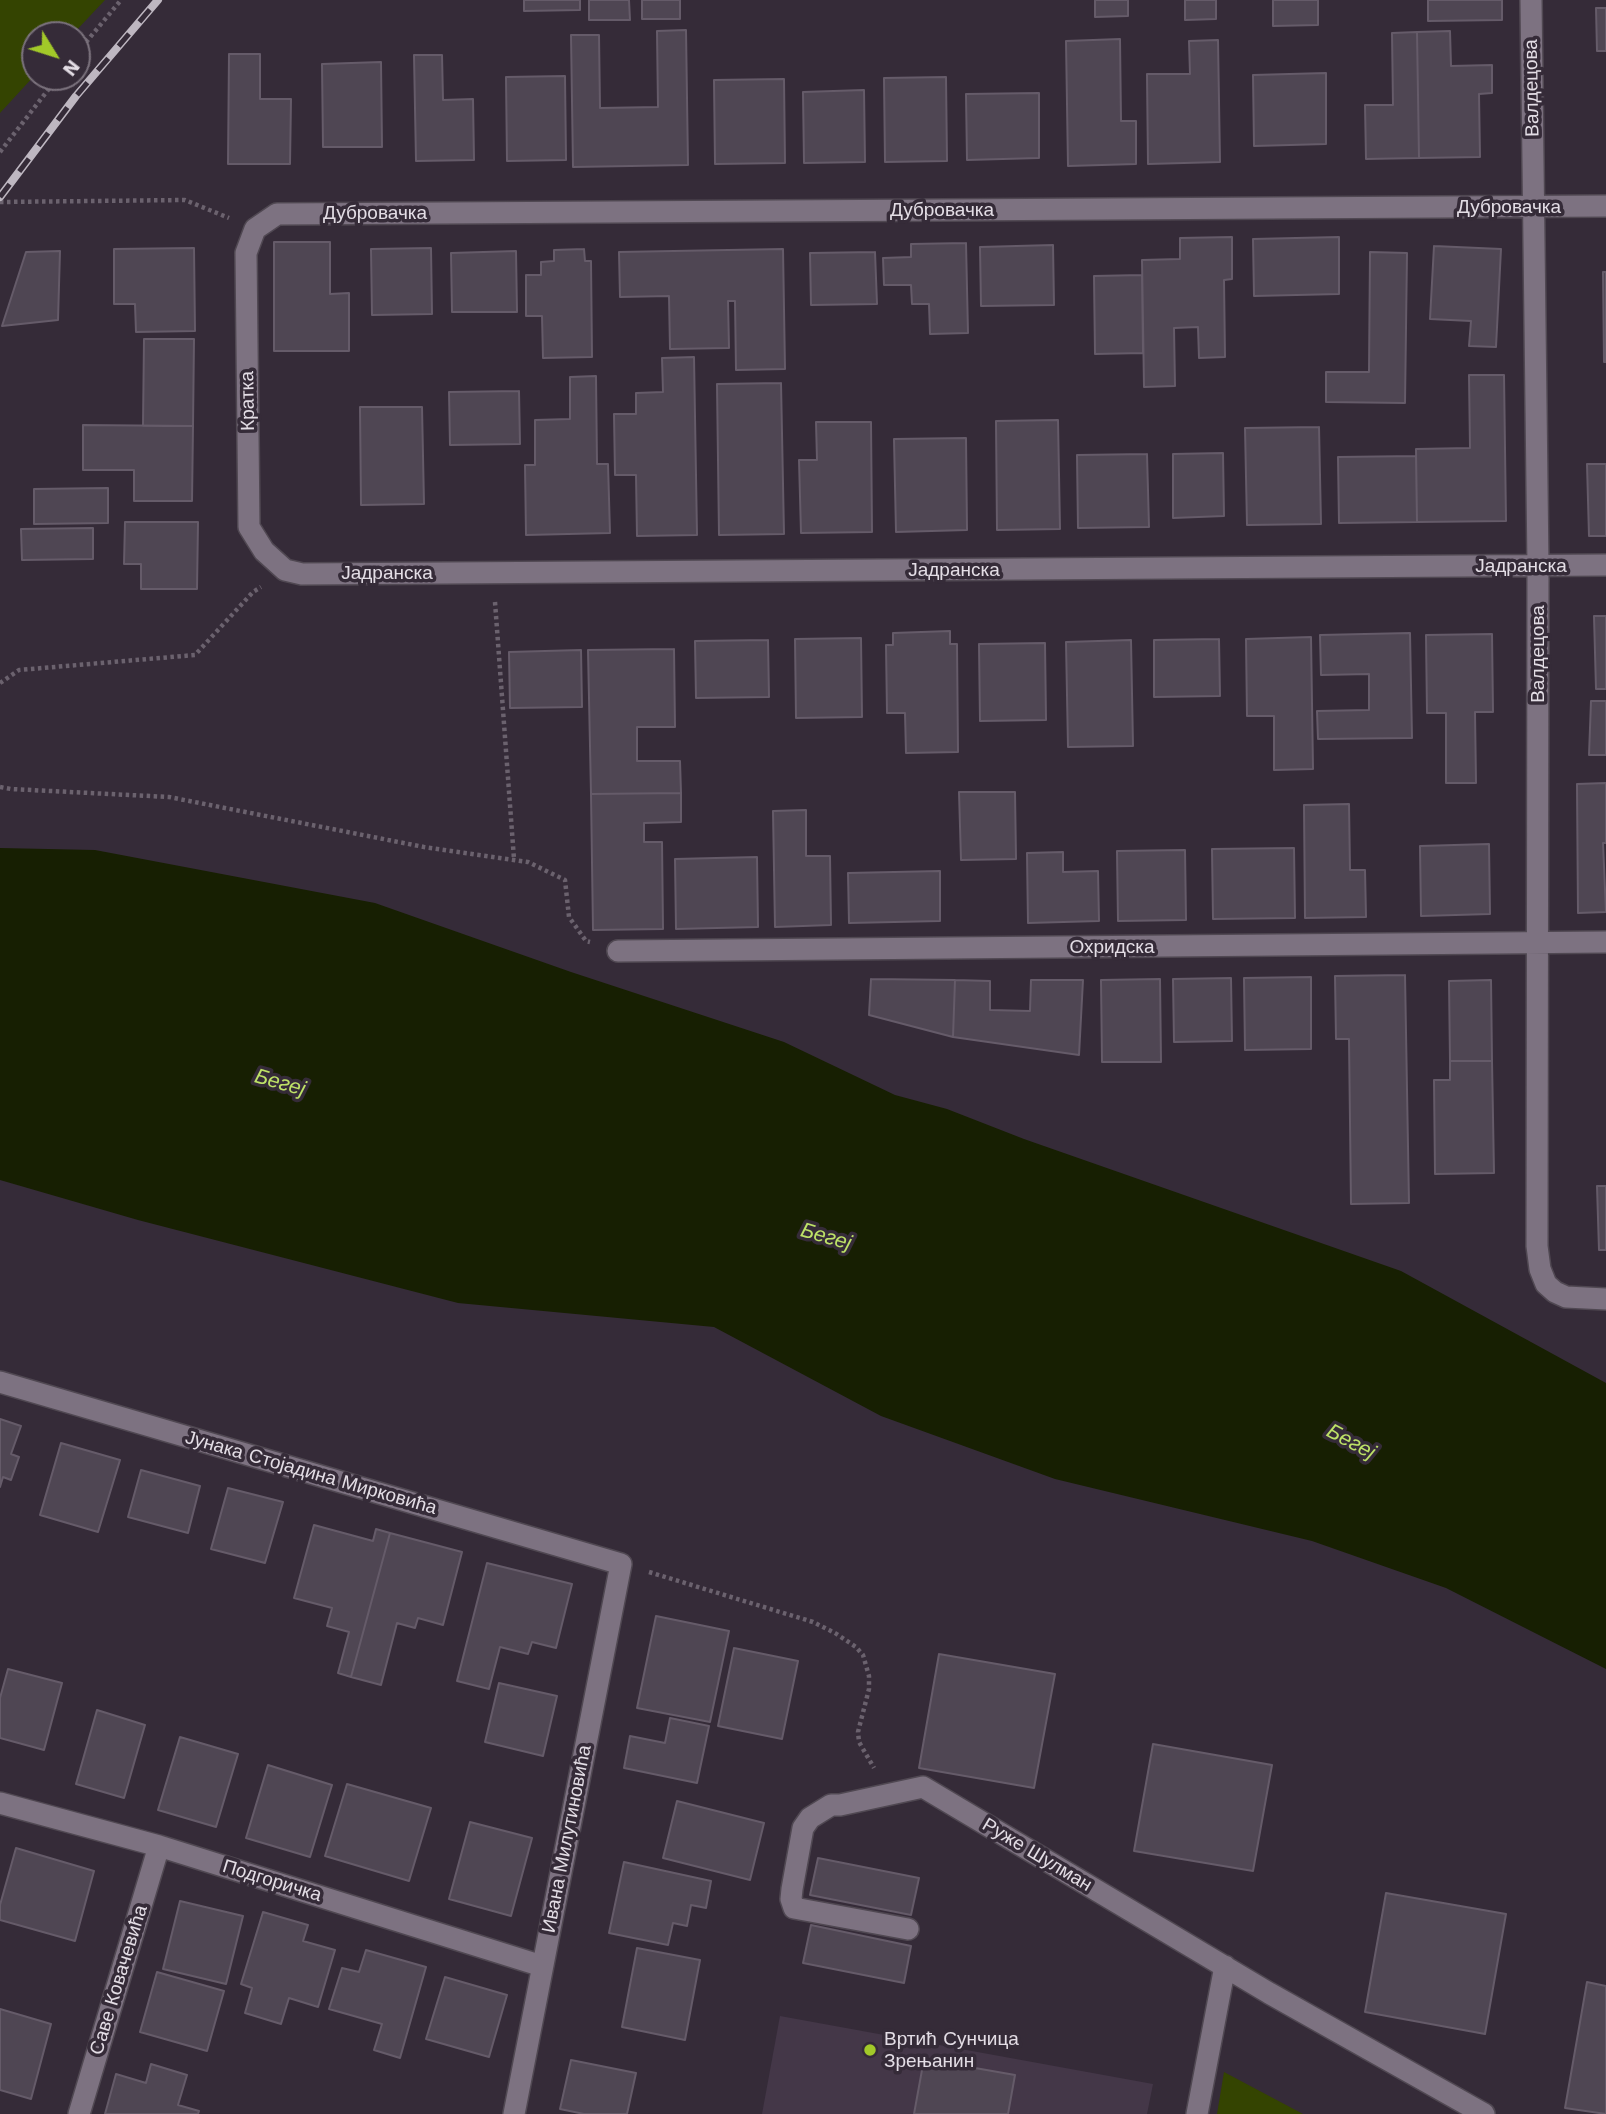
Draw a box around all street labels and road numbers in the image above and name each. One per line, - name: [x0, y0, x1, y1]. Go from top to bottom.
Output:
- street label: Валдецова: [1520, 39, 1544, 137]
- street label: Дубровачка: [1457, 196, 1561, 218]
- street label: Дубровачка: [890, 199, 994, 221]
- street label: Дубровачка: [323, 202, 427, 224]
- street label: Кратка: [236, 371, 260, 431]
- street label: Јадранска: [1475, 555, 1567, 577]
- street label: Јадранска: [908, 559, 1000, 581]
- street label: Јадранска: [341, 562, 433, 584]
- street label: Валдецова: [1527, 605, 1549, 703]
- street label: Охридска: [1069, 936, 1155, 958]
- street label: Јунака Стојадина Мирковића: [183, 1426, 439, 1520]
- street label: Ивана Милутиновића: [538, 1743, 596, 1935]
- street label: Руже Шулман: [978, 1813, 1096, 1897]
- street label: Подгоричка: [220, 1855, 324, 1907]
- street label: Саве Ковачевића: [85, 1902, 153, 2058]

